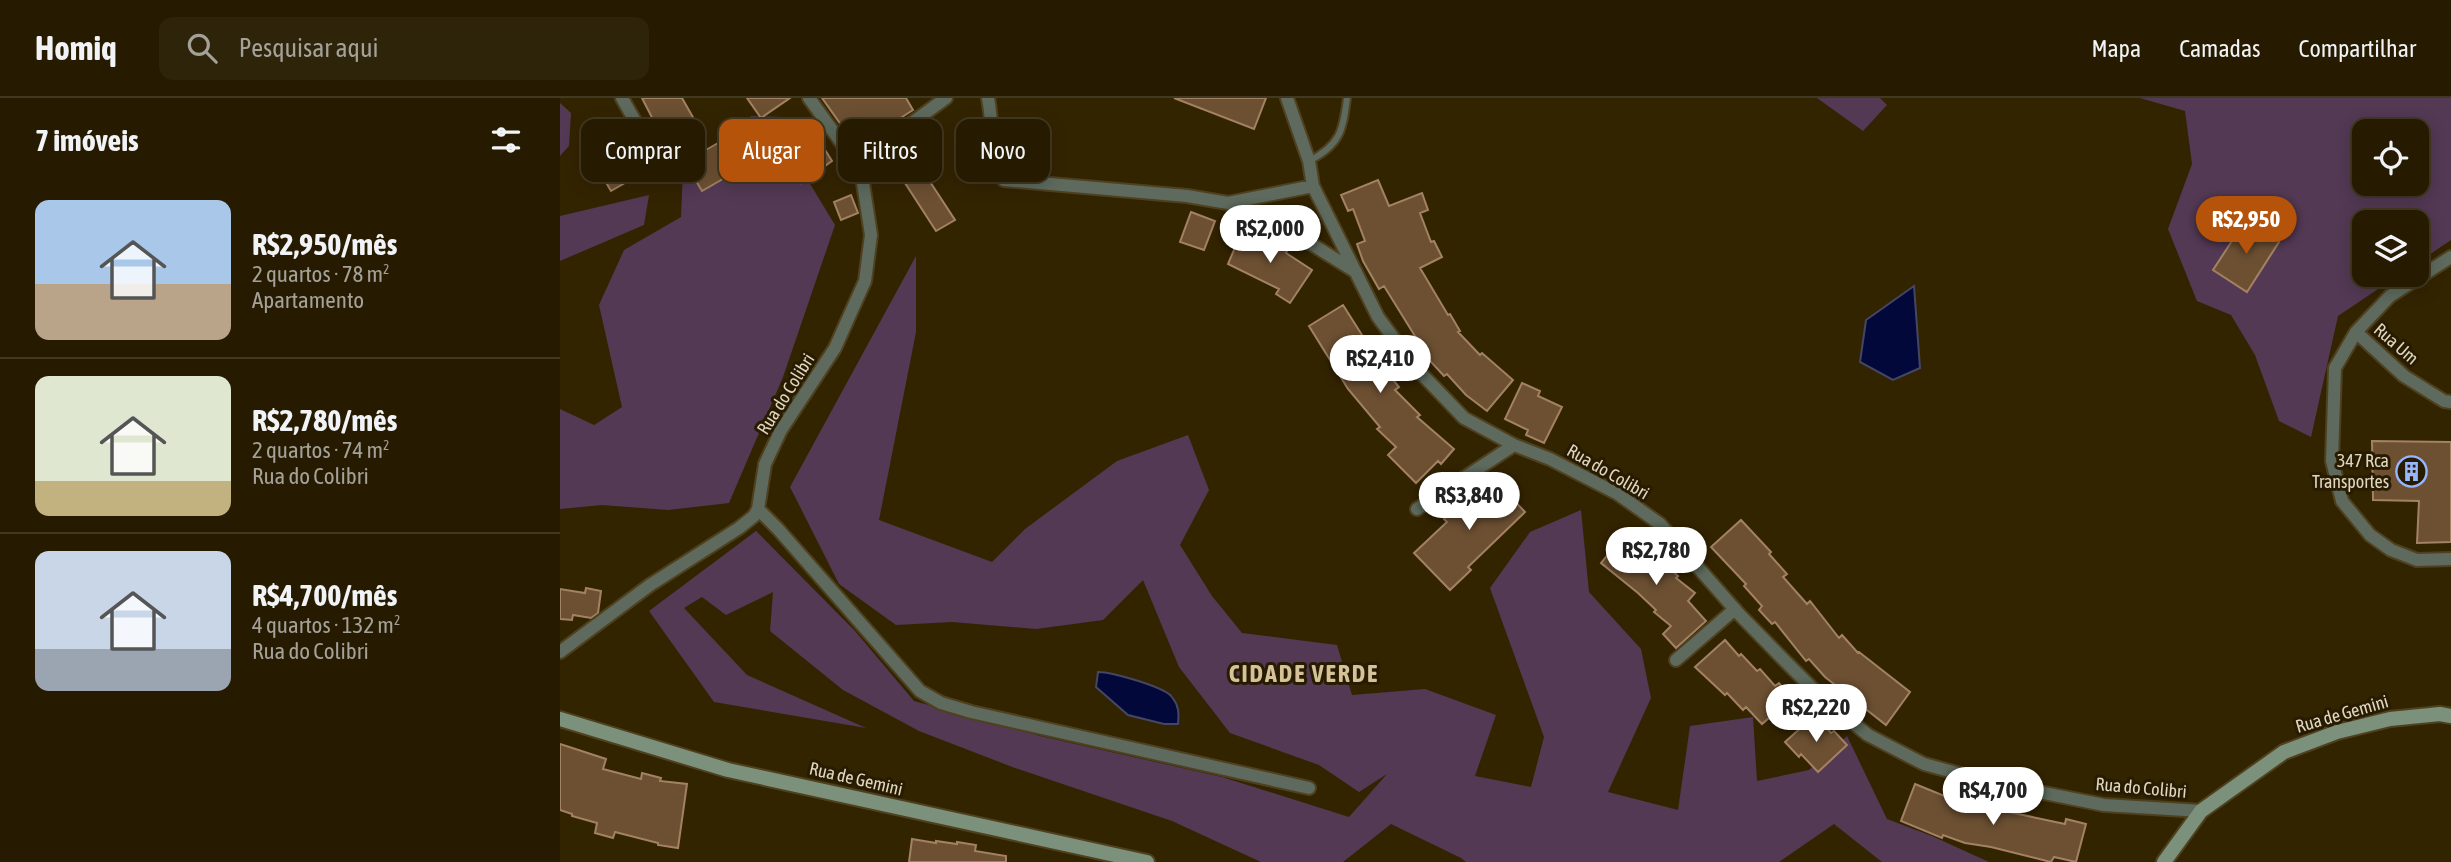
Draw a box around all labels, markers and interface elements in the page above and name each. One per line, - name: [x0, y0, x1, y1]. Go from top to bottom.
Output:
- search box: [159, 17, 649, 80]
- text: Homiq: [35, 29, 117, 67]
- icon: search: [183, 29, 221, 67]
- text: Pesquisar aqui: [239, 33, 378, 63]
- text: Mapa: [2091, 35, 2141, 62]
- text: Camadas: [2179, 35, 2261, 62]
- text: Compartilhar: [2299, 35, 2416, 62]
- chip: Comprar: [581, 119, 705, 182]
- chip: Alugar: [719, 119, 824, 182]
- chip: Filtros: [838, 119, 942, 182]
- chip: Novo: [956, 119, 1050, 182]
- map controls: [2352, 119, 2429, 287]
- button: locate: [2352, 119, 2429, 196]
- icon: filters: [487, 121, 525, 159]
- text: 7 imóveis: [35, 123, 139, 157]
- pin: R$2,950: [2181, 197, 2311, 256]
- pin: R$2,000: [1205, 206, 1335, 265]
- text: R$2,950: [2212, 206, 2280, 232]
- button: layers: [2352, 210, 2429, 287]
- text: R$2,000: [1236, 215, 1304, 241]
- text: R$2,950/mês: [252, 227, 397, 261]
- icon: home: [91, 228, 175, 312]
- text: 2 quartos · 78 m²: [252, 261, 390, 287]
- text: Apartamento: [252, 287, 364, 313]
- street label: Rua Um: [2370, 319, 2423, 369]
- pin: R$2,410: [1315, 336, 1445, 395]
- text: R$2,410: [1346, 345, 1414, 371]
- street label: Rua do Colibri: [752, 349, 819, 438]
- text: R$2,780/mês: [252, 403, 397, 437]
- icon: home: [91, 404, 175, 488]
- text: 2 quartos · 74 m²: [252, 437, 390, 463]
- street label: Rua do Colibri: [1563, 440, 1653, 504]
- place label: 347 Rca Transportes: [2312, 450, 2389, 492]
- building icon: 347 Rca Transportes: [2395, 454, 2429, 488]
- text: Rua do Colibri: [252, 463, 369, 489]
- pin: R$3,840: [1404, 472, 1534, 532]
- text: R$3,840: [1435, 482, 1503, 508]
- pin: R$2,780: [1591, 528, 1721, 587]
- text: R$2,780: [1622, 537, 1690, 563]
- text: R$4,700/mês: [252, 578, 397, 612]
- icon: home: [91, 579, 175, 663]
- text: 4 quartos · 132 m²: [252, 612, 400, 638]
- text: Rua do Colibri: [252, 638, 369, 664]
- district label: CIDADE VERDE: [1229, 660, 1379, 687]
- pin: R$2,220: [1751, 684, 1881, 744]
- street label: Rua de Gemini: [2293, 690, 2391, 737]
- text: R$2,220: [1782, 694, 1850, 720]
- street label: Rua de Gemini: [807, 758, 905, 799]
- pin: R$4,700: [1928, 768, 2058, 827]
- street label: Rua do Colibri: [2095, 773, 2188, 802]
- text: R$4,700: [1959, 777, 2027, 803]

